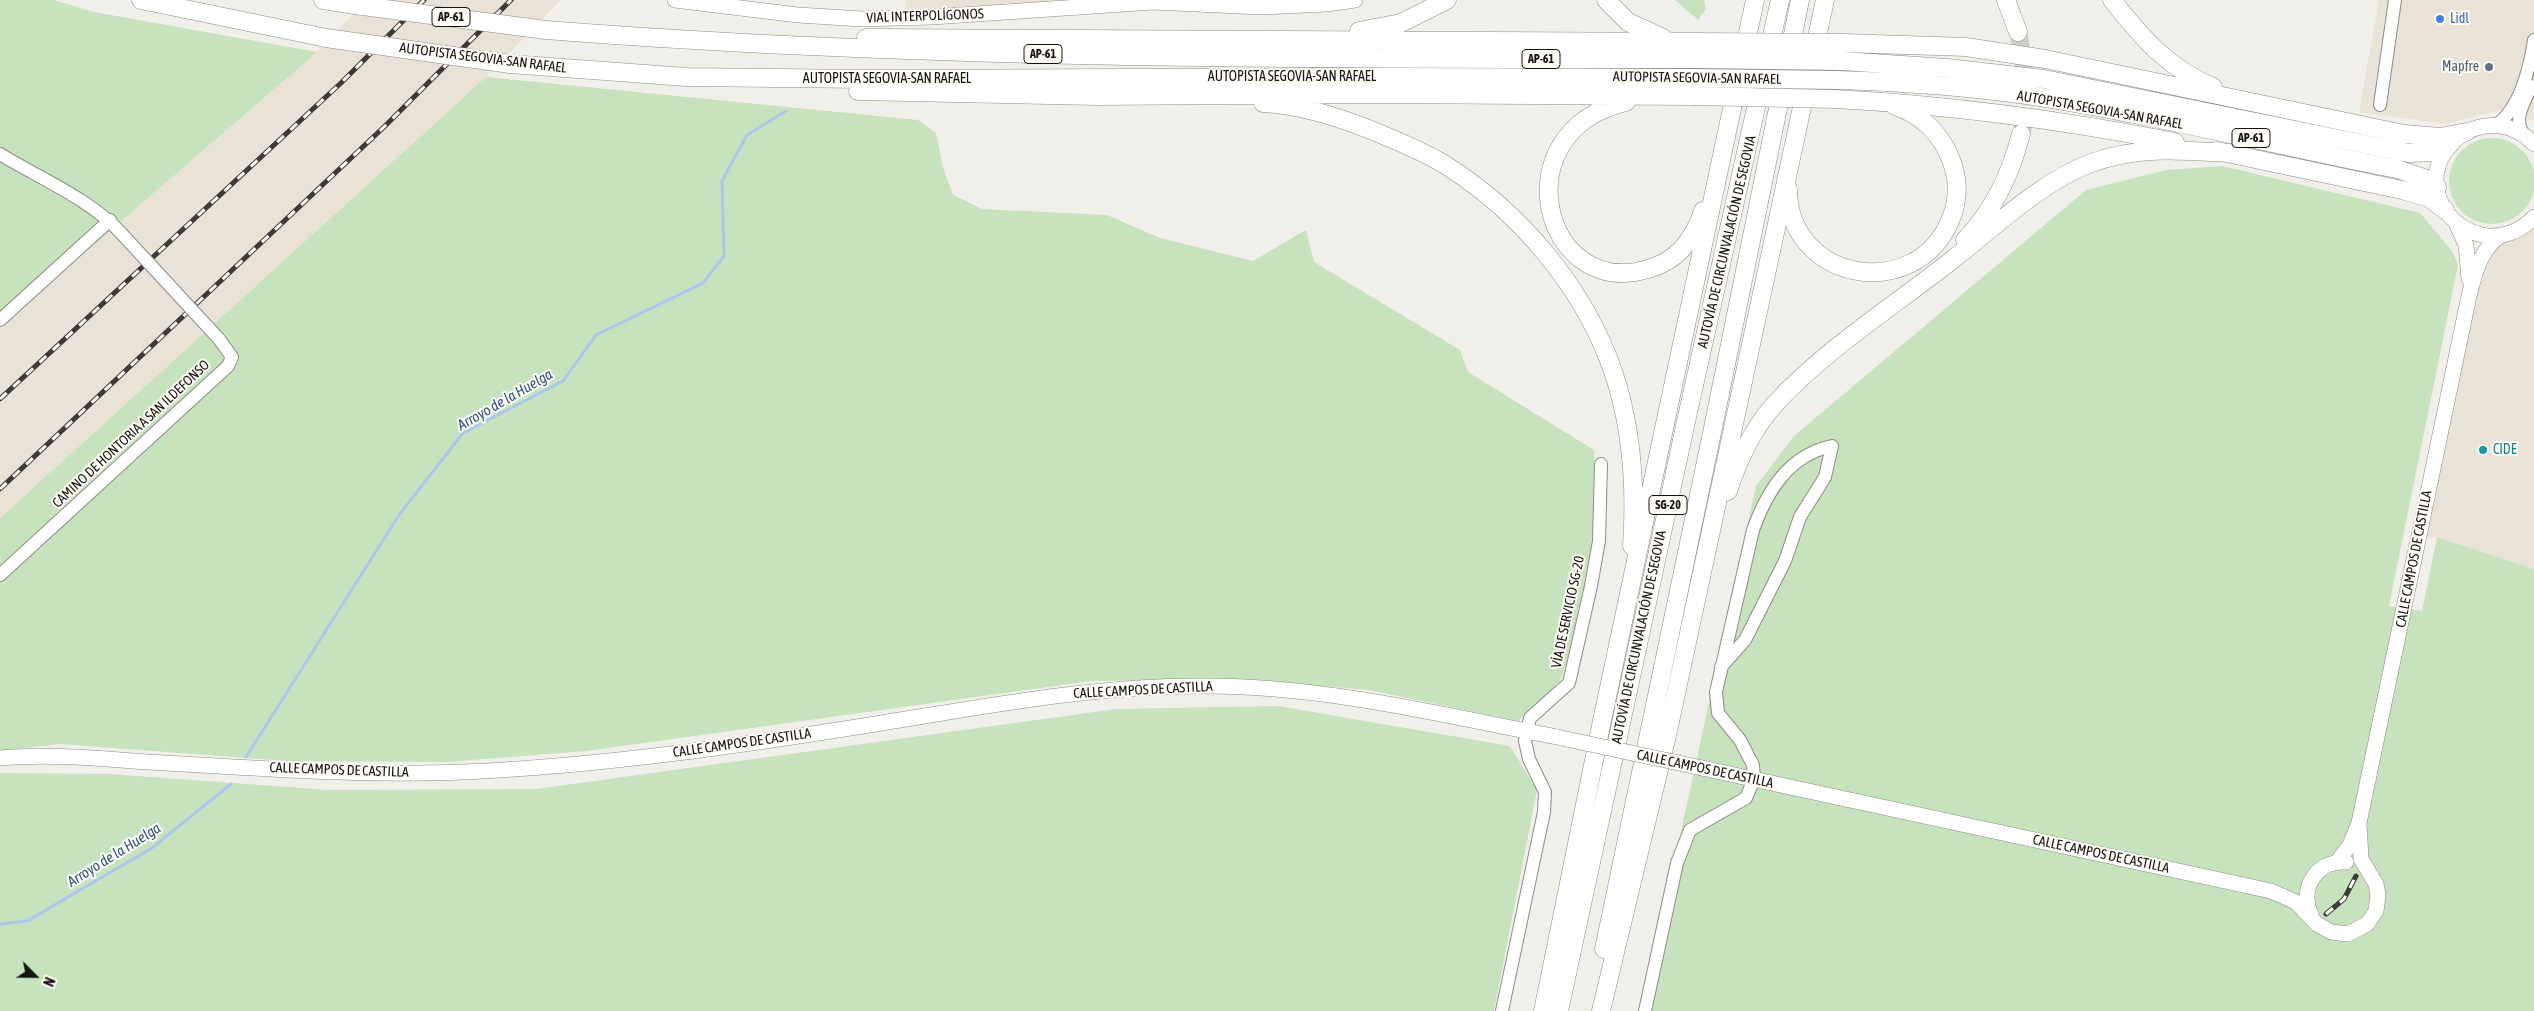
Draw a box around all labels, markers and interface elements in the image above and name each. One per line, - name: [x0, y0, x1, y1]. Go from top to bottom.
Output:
- street label: VIAL INTERPOLÍGONOS: [866, 6, 984, 26]
- road number: AP-61: [432, 8, 470, 26]
- place label: Lidl: [2450, 11, 2469, 27]
- marker: Lidl: [2434, 13, 2446, 25]
- street label: AUTOPISTA SEGOVIA-SAN RAFAEL: [398, 39, 568, 77]
- road number: AP-61: [1024, 44, 1062, 64]
- road number: AP-61: [1522, 50, 1560, 68]
- place label: Mapfre: [2442, 59, 2479, 75]
- marker: Mapfre: [2483, 61, 2495, 73]
- street label: AUTOPISTA SEGOVIA-SAN RAFAEL: [1613, 68, 1781, 88]
- street label: AUTOPISTA SEGOVIA-SAN RAFAEL: [1208, 69, 1376, 85]
- street label: AUTOPISTA SEGOVIA-SAN RAFAEL: [803, 71, 971, 87]
- street label: AUTOPISTA SEGOVIA-SAN RAFAEL: [2016, 87, 2184, 133]
- road number: AP-61: [2232, 128, 2270, 148]
- street label: AUTOVÍA DE CIRCUNVALACIÓN DE SEGOVIA: [1694, 134, 1760, 350]
- street label: CAMINO DE HONTORIA A SAN ILDEFONSO: [49, 357, 213, 511]
- water label: Arroyo de la Huelga: [454, 366, 556, 434]
- place label: CIDE: [2493, 442, 2517, 458]
- marker: CIDE: [2477, 444, 2489, 456]
- street label: CALLE CAMPOS DE CASTILLA: [2392, 489, 2436, 629]
- road number: SG-20: [1649, 496, 1687, 514]
- street label: AUTOVÍA DE CIRCUNVALACIÓN DE SEGOVIA: [1608, 529, 1670, 745]
- street label: VÍA DE SERVICIO SG-20: [1548, 555, 1588, 669]
- street label: CALLE CAMPOS DE CASTILLA: [1073, 678, 1213, 702]
- street label: CALLE CAMPOS DE CASTILLA: [672, 725, 812, 761]
- street label: CALLE CAMPOS DE CASTILLA: [1635, 746, 1775, 792]
- street label: CALLE CAMPOS DE CASTILLA: [269, 759, 409, 781]
- water label: Arroyo de la Huelga: [64, 819, 164, 891]
- street label: CALLE CAMPOS DE CASTILLA: [2031, 831, 2171, 877]
- north arrow: [10, 951, 60, 1001]
- text: N: [40, 975, 58, 989]

